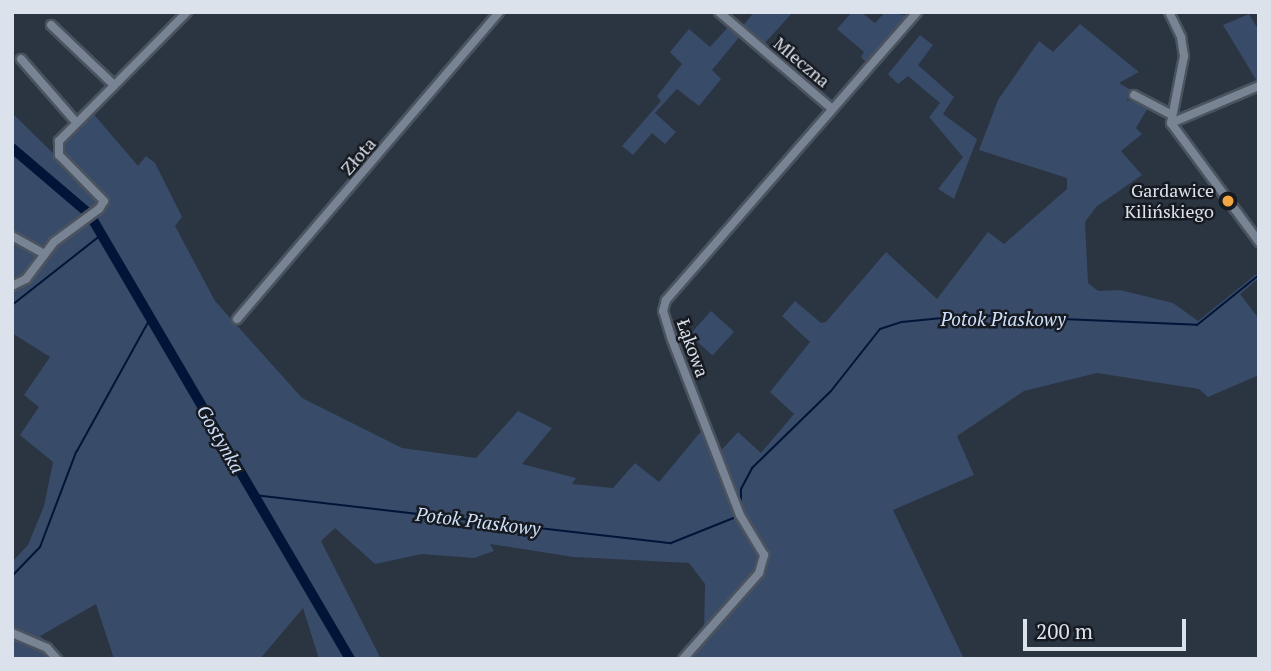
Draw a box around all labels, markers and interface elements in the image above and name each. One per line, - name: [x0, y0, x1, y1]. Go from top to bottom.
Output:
- street label: Mleczna: [770, 32, 834, 92]
- street label: Złota: [336, 133, 380, 179]
- place label: Gardawice Kilińskiego: [1124, 180, 1214, 222]
- marker: Gardawice Kilińskiego: [1220, 193, 1236, 209]
- water label: Potok Piaskowy: [940, 308, 1066, 330]
- street label: Łąkowa: [673, 316, 713, 380]
- water label: Gostynka: [192, 401, 250, 477]
- water label: Potok Piaskowy: [414, 502, 542, 540]
- scale bar: [1026, 604, 1189, 648]
- text: 200 m: [1036, 617, 1093, 645]

